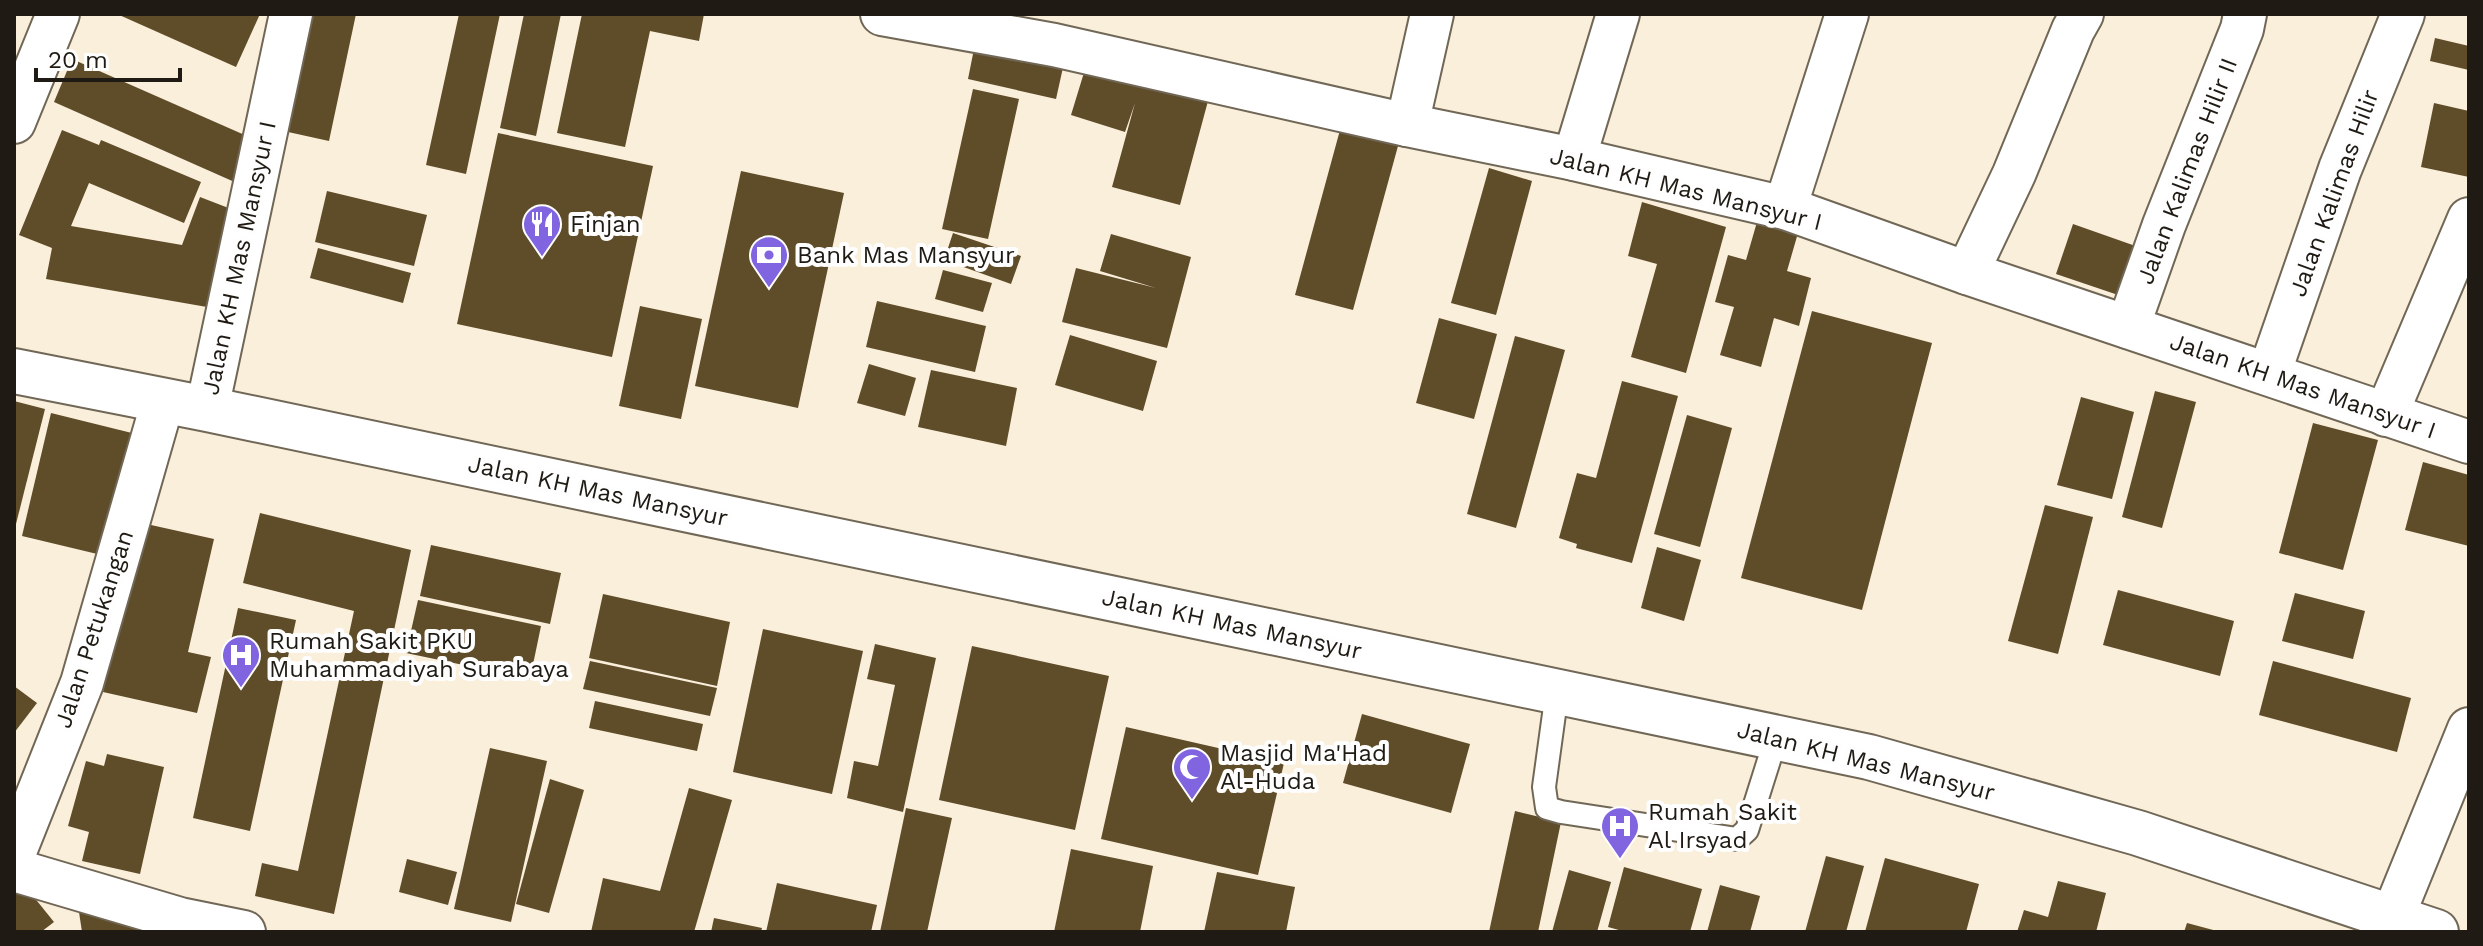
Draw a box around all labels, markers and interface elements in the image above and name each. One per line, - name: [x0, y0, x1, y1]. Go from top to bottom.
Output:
- scale bar: [36, 32, 180, 82]
- text: 20 m: [48, 46, 108, 74]
- street label: Jalan Kalimas Hilir II: [2131, 54, 2243, 288]
- street label: Jalan Kalimas Hilir: [2284, 85, 2385, 300]
- street label: Jalan KH Mas Mansyur I: [196, 118, 282, 398]
- street label: Jalan KH Mas Mansyur I: [1547, 142, 1825, 236]
- restaurant icon: Finjan: [521, 203, 563, 258]
- place label: Finjan: [570, 210, 641, 238]
- bank icon: Bank Mas Mansyur: [748, 234, 790, 289]
- place label: Bank Mas Mansyur: [797, 241, 1015, 269]
- street label: Jalan KH Mas Mansyur I: [2166, 327, 2440, 445]
- street label: Jalan KH Mas Mansyur: [466, 450, 731, 532]
- street label: Jalan Petukangan: [49, 526, 139, 732]
- street label: Jalan KH Mas Mansyur: [1100, 583, 1365, 665]
- place label: Rumah Sakit PKU Muhammadiyah Surabaya: [269, 627, 569, 683]
- hospital icon: Rumah Sakit PKU Muhammadiyah Surabaya: [220, 634, 262, 689]
- street label: Jalan KH Mas Mansyur: [1734, 715, 1998, 807]
- place label: Masjid Ma'Had Al-Huda: [1220, 739, 1387, 795]
- mosque icon: Masjid Ma'Had Al-Huda: [1171, 746, 1213, 801]
- place label: Rumah Sakit Al Irsyad: [1648, 798, 1797, 854]
- hospital icon: Rumah Sakit Al Irsyad: [1599, 805, 1641, 860]

